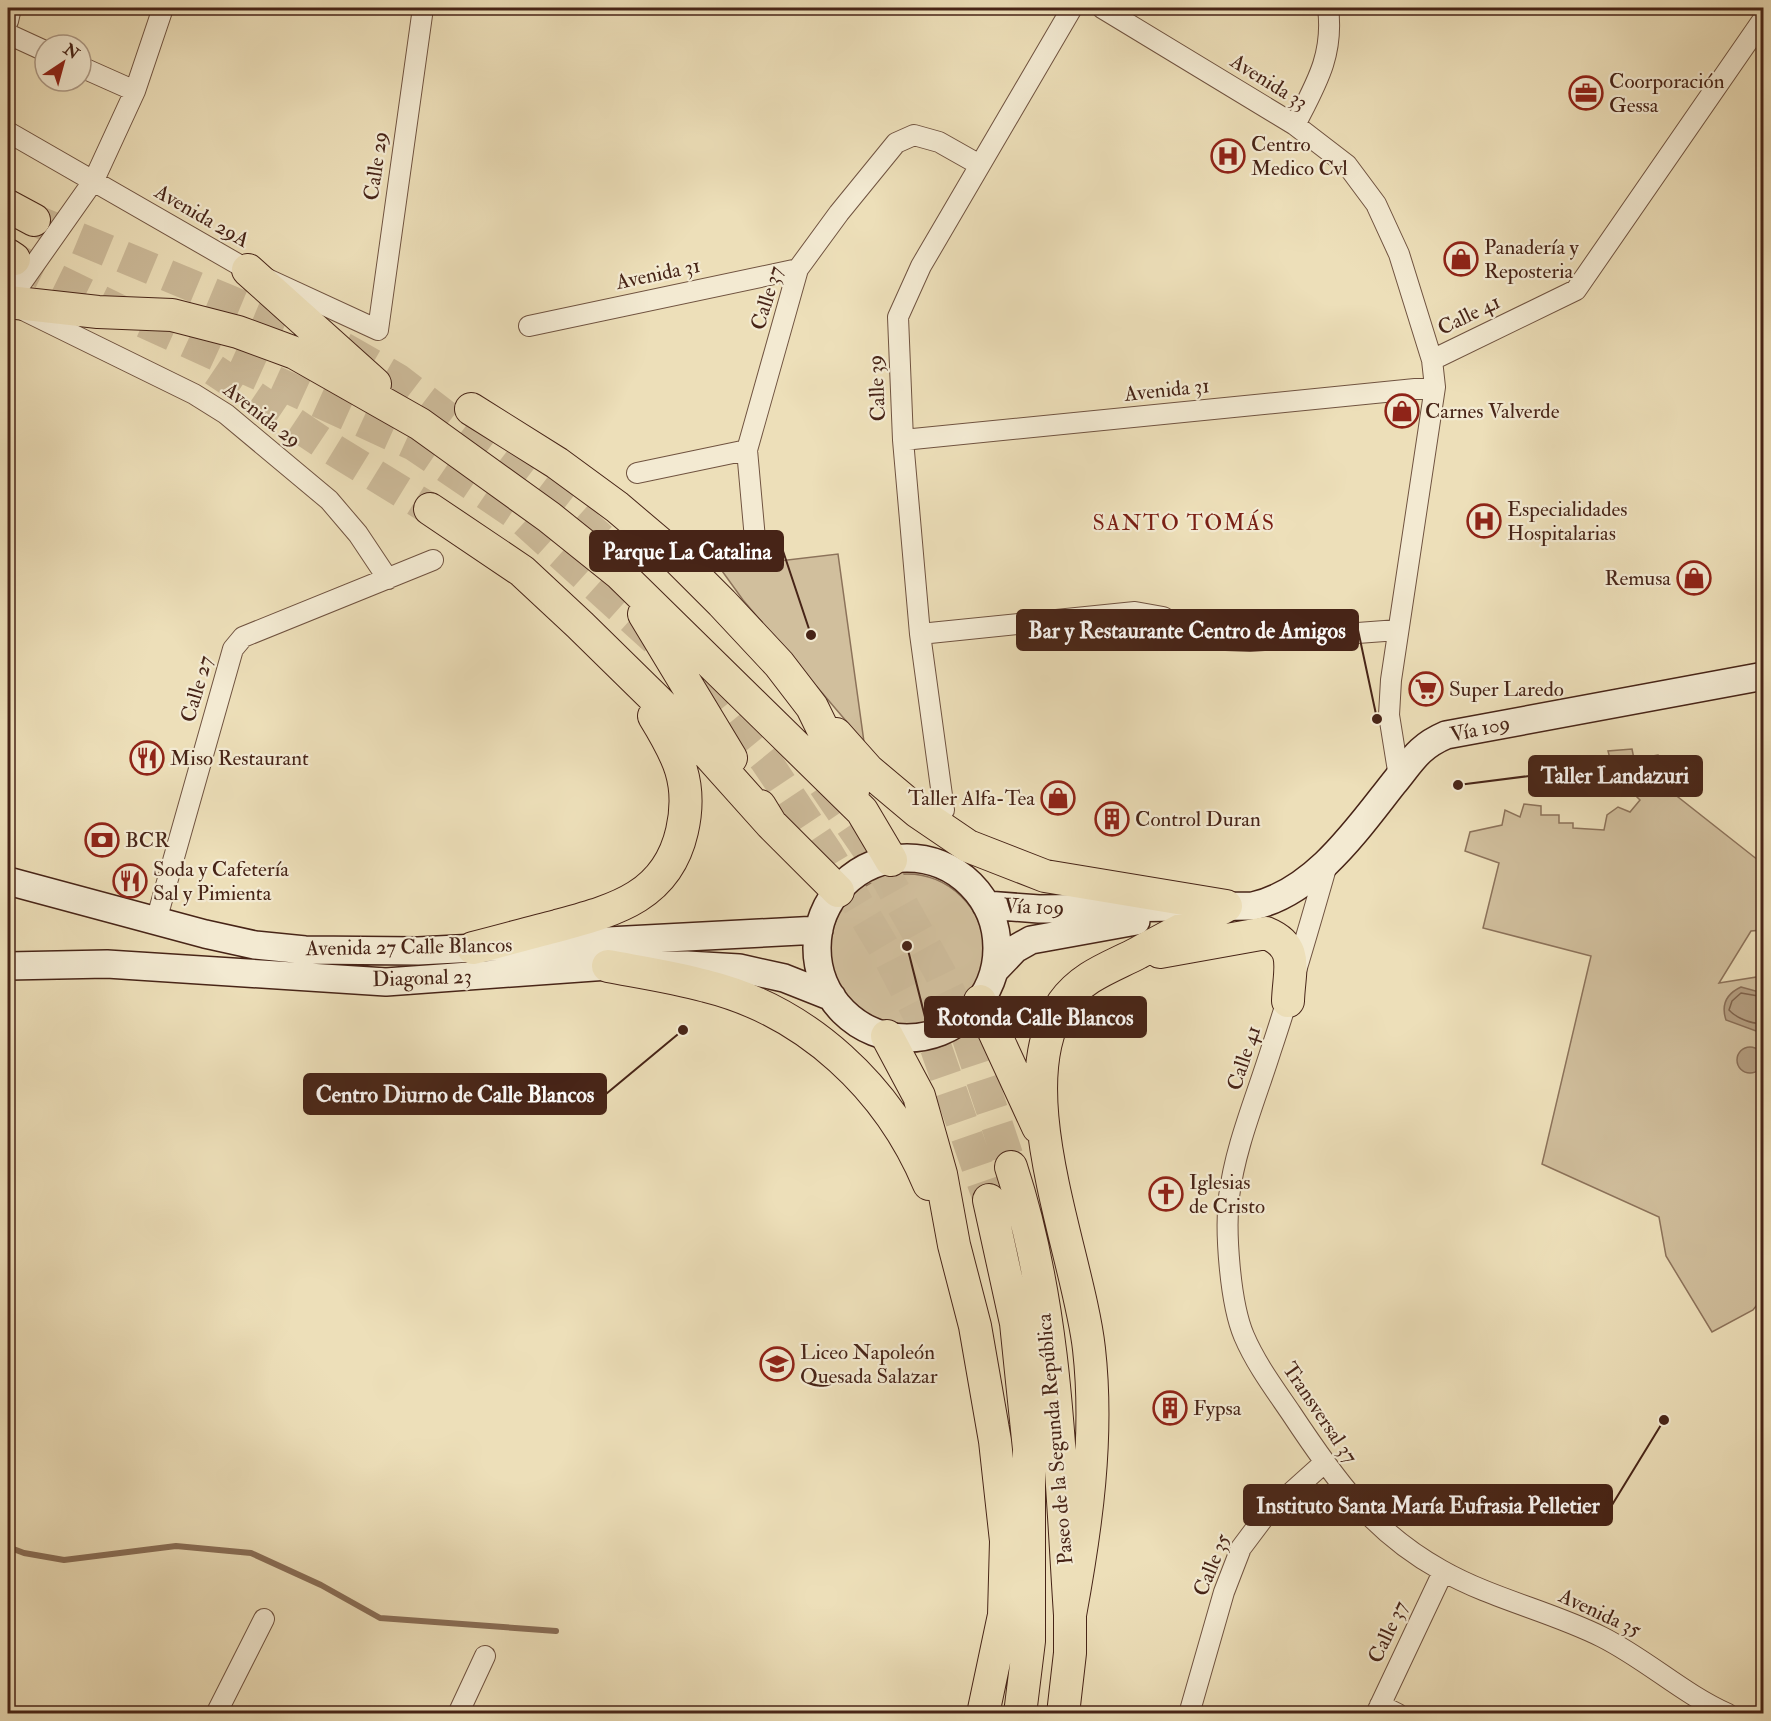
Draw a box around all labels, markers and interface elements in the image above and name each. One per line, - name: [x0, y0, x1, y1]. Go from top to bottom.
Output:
- north arrow: [33, 33, 93, 93]
- text: N: [59, 39, 83, 64]
- street label: Avenida 33: [1224, 47, 1313, 116]
- place label: Coorporación Gessa: [1609, 68, 1725, 119]
- office icon: Coorporación Gessa: [1568, 75, 1604, 111]
- street label: Calle 29: [358, 130, 394, 202]
- place label: Centro Medico Cvl: [1251, 131, 1348, 182]
- hospital icon: Centro Medico Cvl: [1210, 138, 1246, 174]
- street label: Avenida 29A: [149, 178, 254, 254]
- place label: Panadería y Reposteria: [1484, 234, 1579, 285]
- shop icon: Panadería y Reposteria: [1443, 241, 1479, 277]
- street label: Avenida 31: [612, 252, 703, 296]
- street label: Calle 37: [745, 262, 790, 333]
- street label: Calle 41: [1433, 288, 1505, 342]
- street label: Calle 39: [862, 354, 892, 422]
- street label: Avenida 31: [1122, 372, 1211, 408]
- street label: Avenida 29: [217, 376, 306, 454]
- shop icon: Carnes Valverde: [1384, 393, 1420, 429]
- place label: Carnes Valverde: [1425, 398, 1560, 425]
- place label: Especialidades Hospitalarias: [1507, 496, 1628, 547]
- hospital icon: Especialidades Hospitalarias: [1466, 503, 1502, 539]
- district label: SANTO TOMÁS: [1093, 509, 1275, 537]
- callout: Parque La Catalina: [590, 531, 783, 571]
- text: Parque La Catalina: [602, 538, 772, 567]
- shop icon: Remusa: [1676, 560, 1712, 596]
- place label: Remusa: [1605, 565, 1671, 592]
- callout: Bar y Restaurante Centro de Amigos: [1017, 610, 1358, 650]
- text: Bar y Restaurante Centro de Amigos: [1028, 617, 1346, 646]
- street label: Calle 27: [175, 652, 219, 725]
- supermarket icon: Super Laredo: [1408, 671, 1444, 707]
- place label: Super Laredo: [1449, 676, 1564, 703]
- street label: Vía 109: [1448, 709, 1512, 749]
- restaurant icon: Miso Restaurant: [129, 740, 165, 776]
- place label: Miso Restaurant: [170, 745, 309, 772]
- callout: Taller Landazuri: [1529, 756, 1702, 796]
- text: Taller Landazuri: [1540, 762, 1689, 790]
- shop icon: Taller Alfa-Tea: [1040, 780, 1076, 816]
- place label: Taller Alfa-Tea: [908, 785, 1035, 812]
- building icon: Control Duran: [1094, 801, 1130, 837]
- place label: Control Duran: [1135, 806, 1261, 833]
- bank icon: BCR: [84, 822, 120, 858]
- place label: BCR: [125, 827, 170, 854]
- place label: Soda y Cafetería Sal y Pimienta: [153, 856, 289, 907]
- restaurant icon: Soda y Cafetería Sal y Pimienta: [112, 863, 148, 899]
- street label: Vía 109: [1003, 892, 1065, 922]
- street label: Avenida 27 Calle Blancos: [304, 932, 513, 962]
- street label: Diagonal 23: [372, 963, 472, 993]
- callout: Rotonda Calle Blancos: [925, 997, 1146, 1037]
- text: Rotonda Calle Blancos: [937, 1004, 1134, 1032]
- street label: Calle 41: [1221, 1022, 1267, 1094]
- callout: Centro Diurno de Calle Blancos: [304, 1074, 606, 1114]
- text: Centro Diurno de Calle Blancos: [316, 1081, 595, 1109]
- place label: Iglesias de Cristo: [1189, 1169, 1265, 1220]
- church icon: Iglesias de Cristo: [1148, 1176, 1184, 1212]
- street label: Paseo de la Segunda República: [1031, 1312, 1079, 1566]
- place label: Liceo Napoleón Quesada Salazar: [800, 1339, 938, 1390]
- school or university icon: Liceo Napoleón Quesada Salazar: [759, 1346, 795, 1382]
- street label: Transversal 37: [1276, 1357, 1364, 1469]
- building icon: Fypsa: [1152, 1390, 1188, 1426]
- place label: Fypsa: [1193, 1395, 1242, 1422]
- callout: Instituto Santa María Eufrasia Pelletier: [1244, 1485, 1612, 1525]
- text: Instituto Santa María Eufrasia Pelletier: [1256, 1492, 1600, 1520]
- street label: Calle 35: [1187, 1529, 1237, 1600]
- street label: Avenida 35: [1554, 1582, 1646, 1644]
- street label: Calle 37: [1362, 1596, 1414, 1667]

